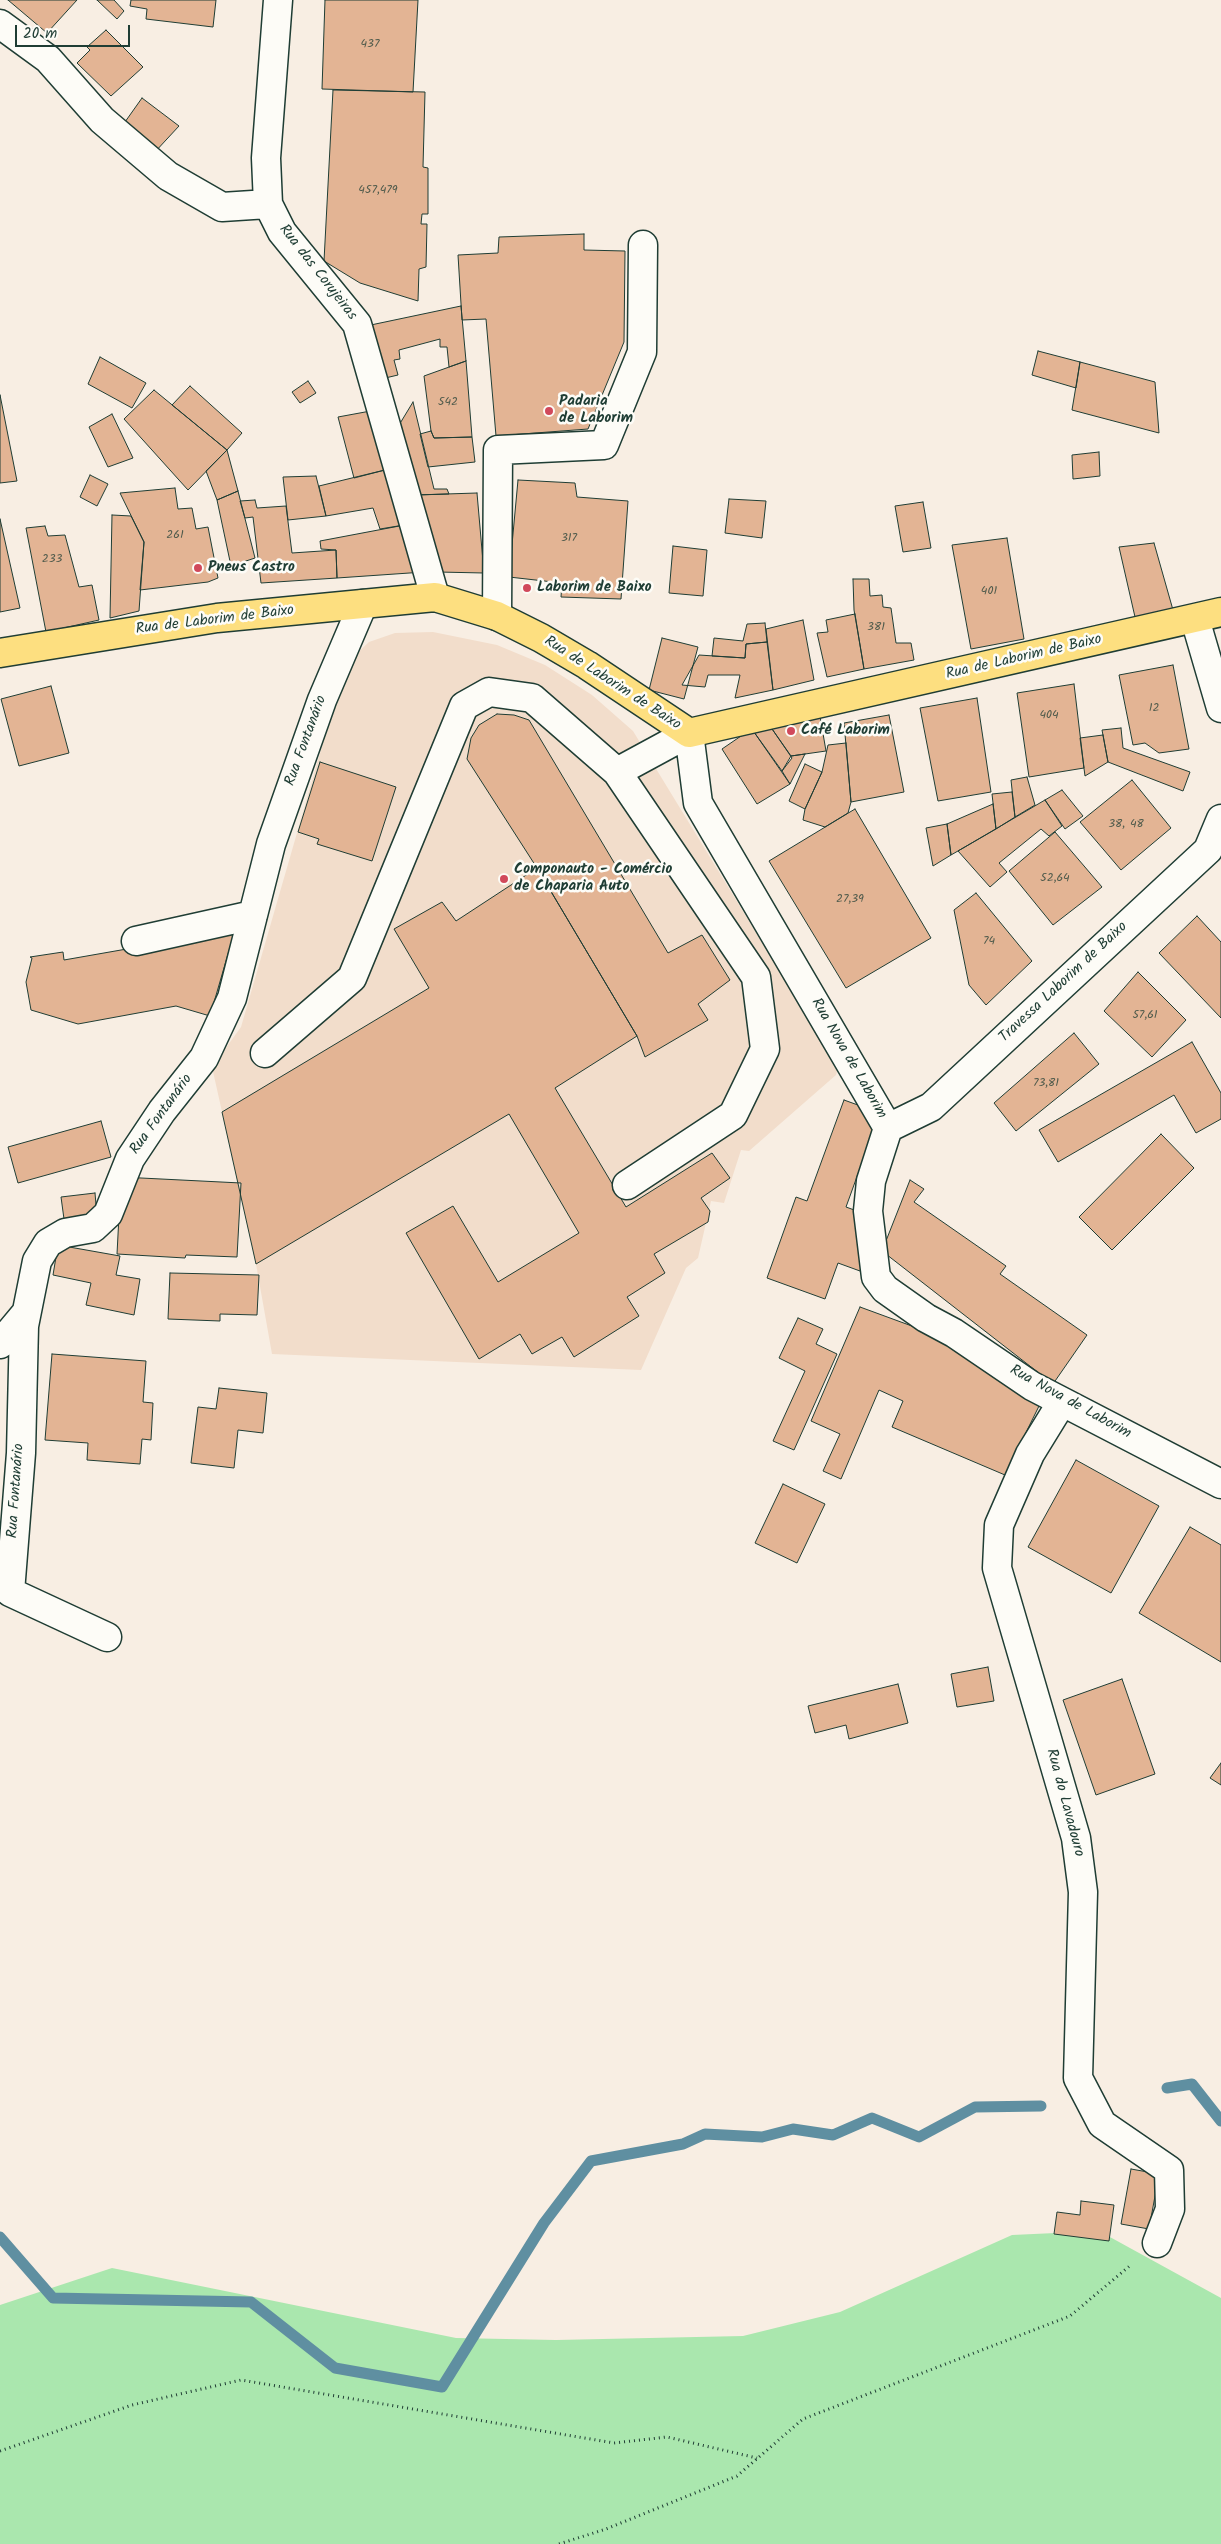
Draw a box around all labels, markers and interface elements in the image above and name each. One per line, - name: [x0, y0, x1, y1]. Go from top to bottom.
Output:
- scale bar: [18, 15, 132, 47]
- text: 20 m: [23, 22, 57, 46]
- house number: 437: [361, 38, 379, 52]
- house number: 457,479: [358, 184, 398, 198]
- street label: Rua das Corujeiras: [274, 222, 360, 324]
- place label: Padaria de Laborim: [559, 393, 633, 428]
- house number: 542: [438, 396, 458, 410]
- marker: Padaria de Laborim: [543, 405, 555, 417]
- house number: 261: [166, 529, 184, 543]
- house number: 317: [561, 532, 577, 546]
- house number: 233: [42, 553, 62, 567]
- place label: Pneus Castro: [208, 559, 295, 577]
- marker: Pneus Castro: [192, 562, 204, 574]
- place label: Laborim de Baixo: [537, 579, 652, 597]
- marker: Laborim de Baixo: [521, 582, 533, 594]
- house number: 401: [981, 585, 997, 599]
- street label: Rua de Laborim de Baixo: [135, 602, 295, 640]
- house number: 381: [867, 621, 885, 635]
- street label: Rua de Laborim de Baixo: [944, 631, 1104, 685]
- street label: Rua de Laborim de Baixo: [540, 633, 684, 735]
- street label: Rua Fontanário: [282, 693, 332, 789]
- house number: 12: [1149, 702, 1159, 716]
- house number: 404: [1039, 709, 1059, 723]
- place label: Café Laborim: [801, 722, 890, 740]
- marker: Café Laborim: [785, 725, 797, 737]
- house number: 38, 48: [1108, 818, 1144, 832]
- place label: Componauto - Comércio de Chaparia Auto: [514, 861, 672, 896]
- house number: 52,64: [1040, 872, 1070, 886]
- marker: Componauto - Comércio de Chaparia Auto: [498, 873, 510, 885]
- house number: 27,39: [836, 893, 864, 907]
- street label: Travessa Laborim de Baixo: [996, 919, 1132, 1047]
- house number: 74: [983, 935, 995, 949]
- street label: Rua Nova de Laborim: [806, 996, 890, 1122]
- house number: 57,61: [1132, 1009, 1158, 1023]
- street label: Rua Fontanário: [127, 1071, 197, 1159]
- house number: 73,81: [1033, 1077, 1059, 1091]
- street label: Rua Nova de Laborim: [1006, 1362, 1134, 1444]
- street label: Rua Fontanário: [5, 1443, 29, 1539]
- street label: Rua do Lavadouro: [1041, 1747, 1087, 1859]

